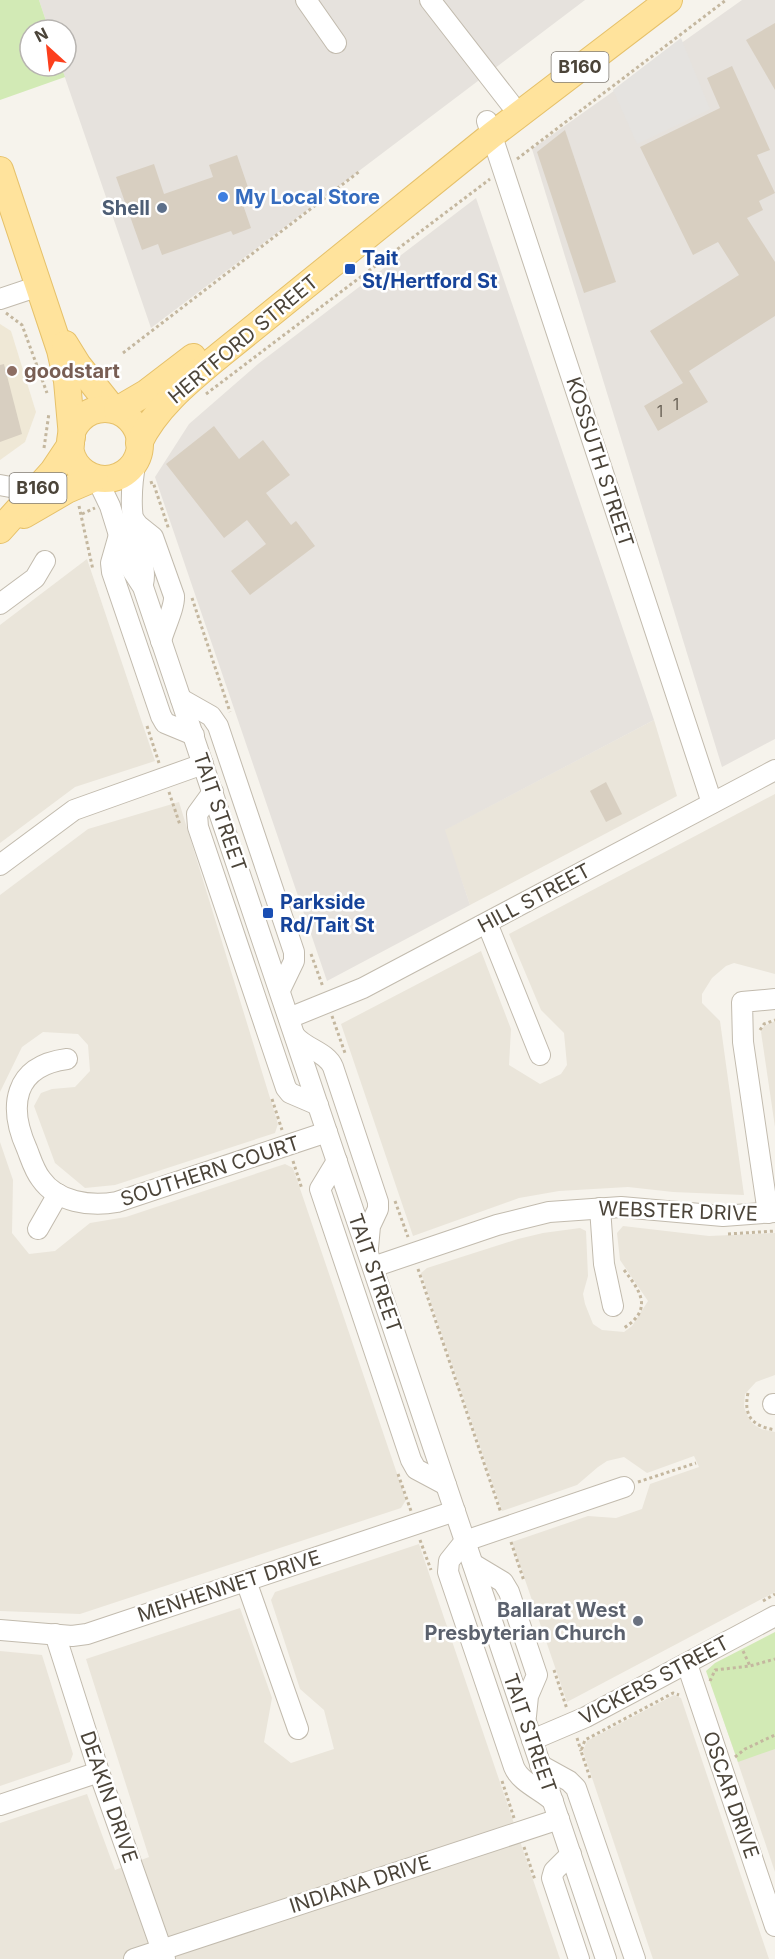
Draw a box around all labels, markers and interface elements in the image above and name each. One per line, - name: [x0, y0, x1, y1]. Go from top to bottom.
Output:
- north arrow: [18, 18, 78, 78]
- text: N: [31, 23, 51, 46]
- road number: B160: [552, 52, 608, 82]
- place label: My Local Store: [235, 185, 380, 209]
- marker: My Local Store: [216, 190, 230, 204]
- place label: Shell: [102, 196, 150, 220]
- marker: Shell: [155, 201, 169, 215]
- place label: Tait St/Hertford St: [362, 246, 497, 293]
- marker: Tait St/Hertford St: [343, 262, 357, 276]
- street label: HERTFORD STREET: [163, 269, 323, 409]
- place label: goodstart: [24, 359, 120, 383]
- marker: goodstart: [5, 364, 19, 378]
- street label: KOSSUTH STREET: [561, 374, 639, 550]
- house number: 1: [673, 394, 679, 414]
- house number: 1: [657, 401, 663, 421]
- road number: B160: [9, 473, 66, 503]
- street label: TAIT STREET: [188, 749, 252, 875]
- street label: HILL STREET: [474, 858, 594, 938]
- place label: Parkside Rd/Tait St: [280, 890, 375, 937]
- marker: Parkside Rd/Tait St: [261, 906, 275, 920]
- street label: SOUTHERN COURT: [117, 1131, 303, 1211]
- street label: WEBSTER DRIVE: [598, 1196, 758, 1226]
- street label: TAIT STREET: [343, 1210, 407, 1336]
- street label: MENHENNET DRIVE: [134, 1545, 324, 1627]
- place label: Ballarat West Presbyterian Church: [425, 1598, 626, 1645]
- marker: Ballarat West Presbyterian Church: [631, 1614, 645, 1628]
- street label: VICKERS STREET: [575, 1630, 733, 1730]
- street label: TAIT STREET: [498, 1670, 562, 1796]
- street label: DEAKIN DRIVE: [75, 1728, 143, 1866]
- street label: OSCAR DRIVE: [698, 1728, 764, 1862]
- street label: INDIANA DRIVE: [286, 1850, 434, 1918]

